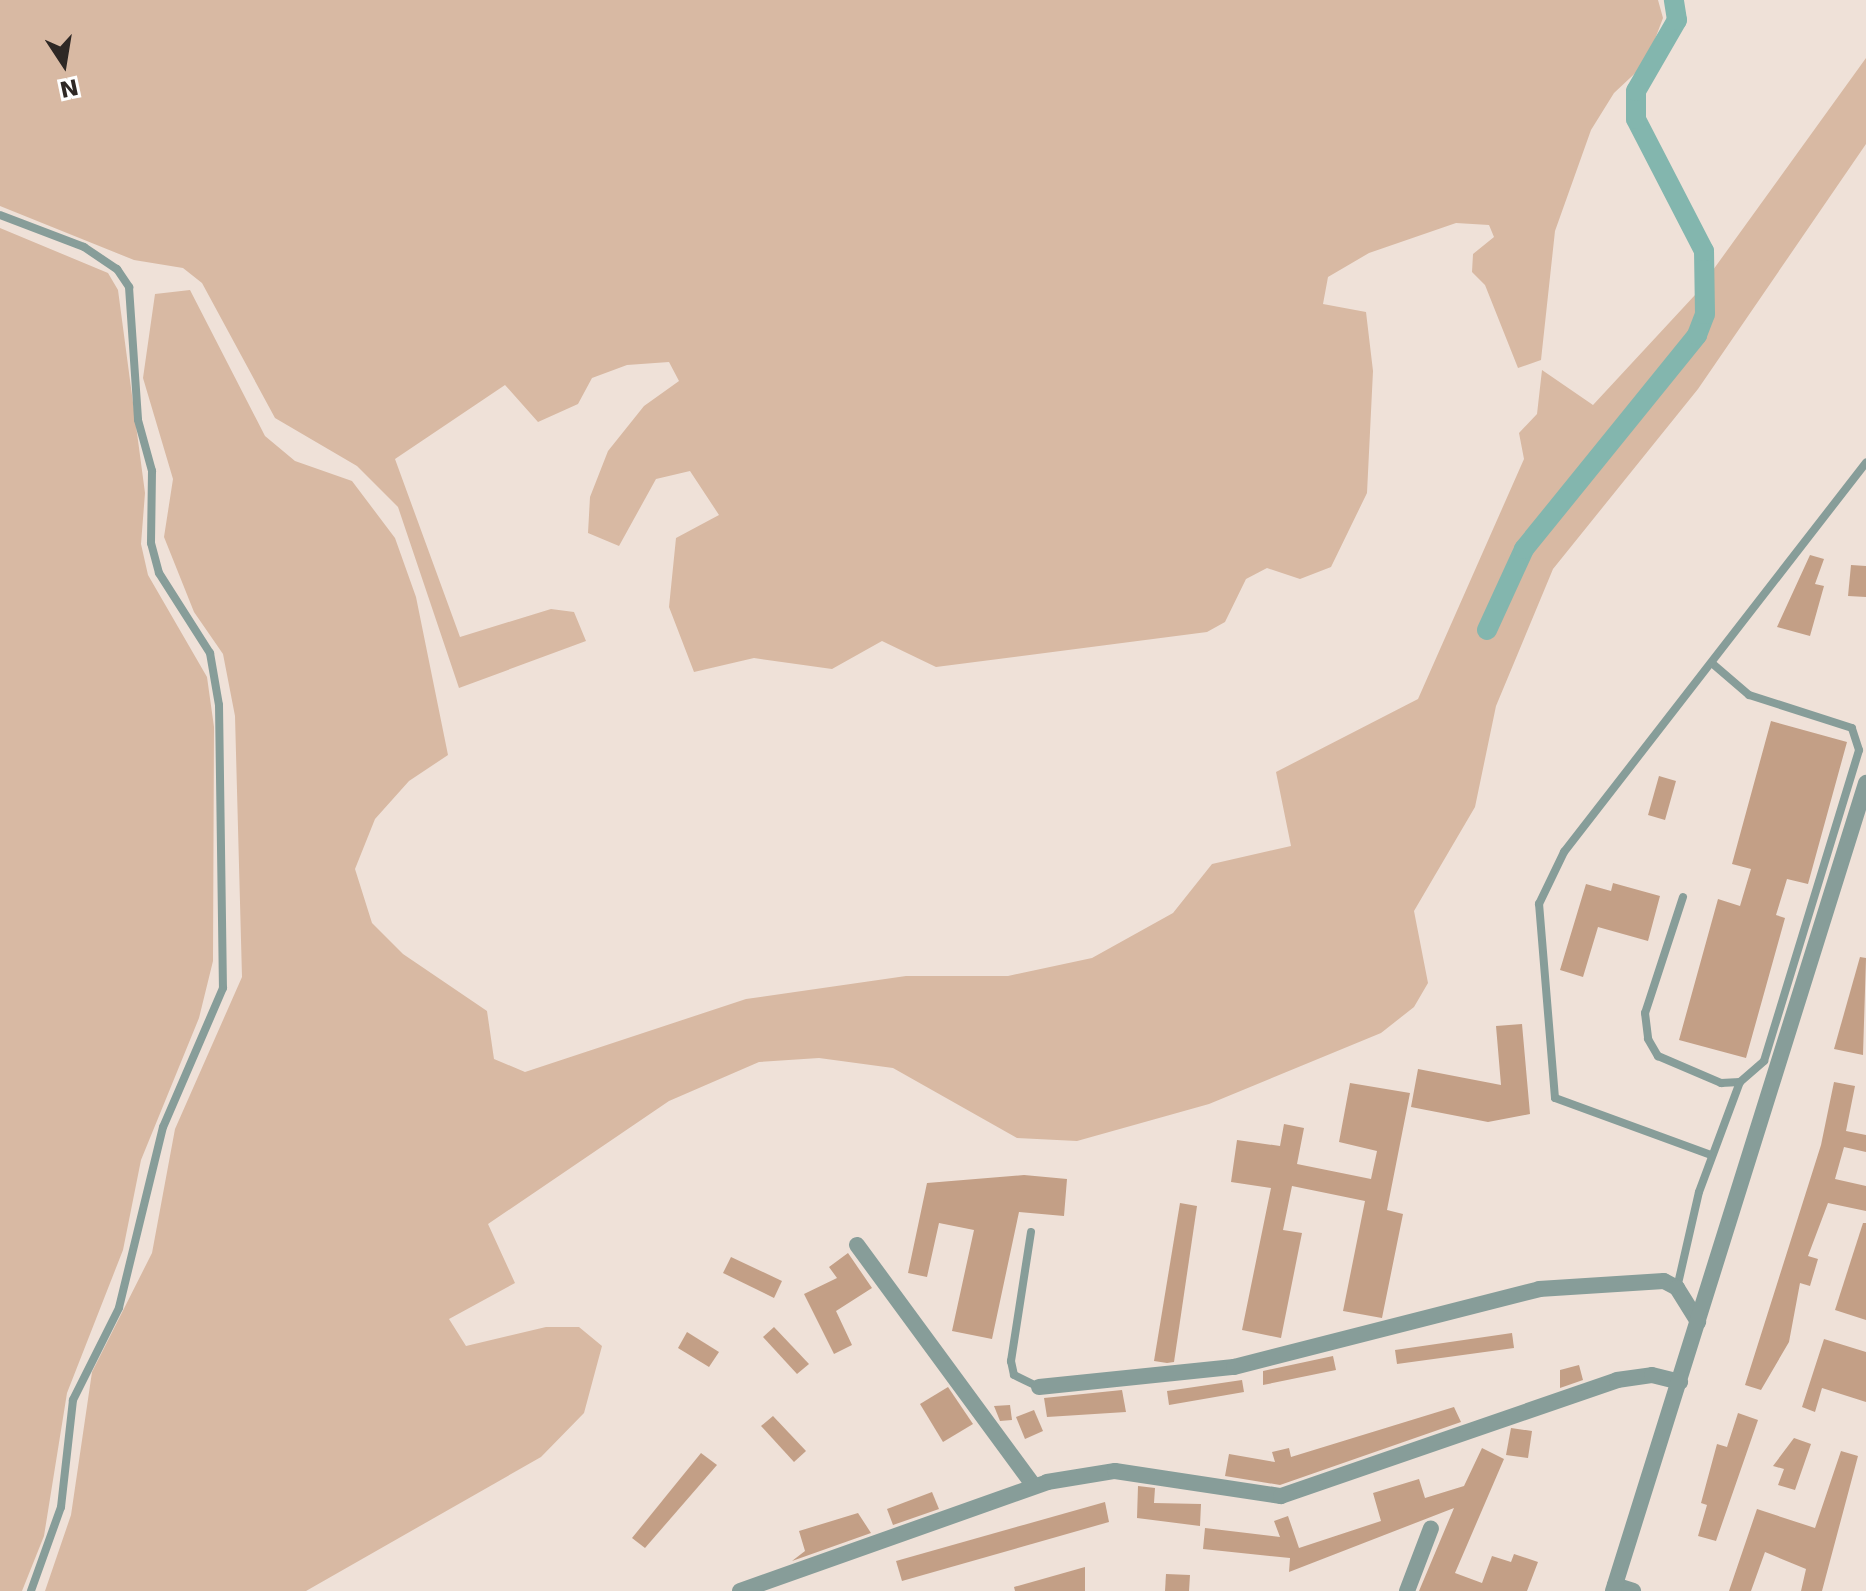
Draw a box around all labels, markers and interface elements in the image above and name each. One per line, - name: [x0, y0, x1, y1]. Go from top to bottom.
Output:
- north arrow: [24, 24, 104, 104]
- text: N: [57, 74, 81, 102]

